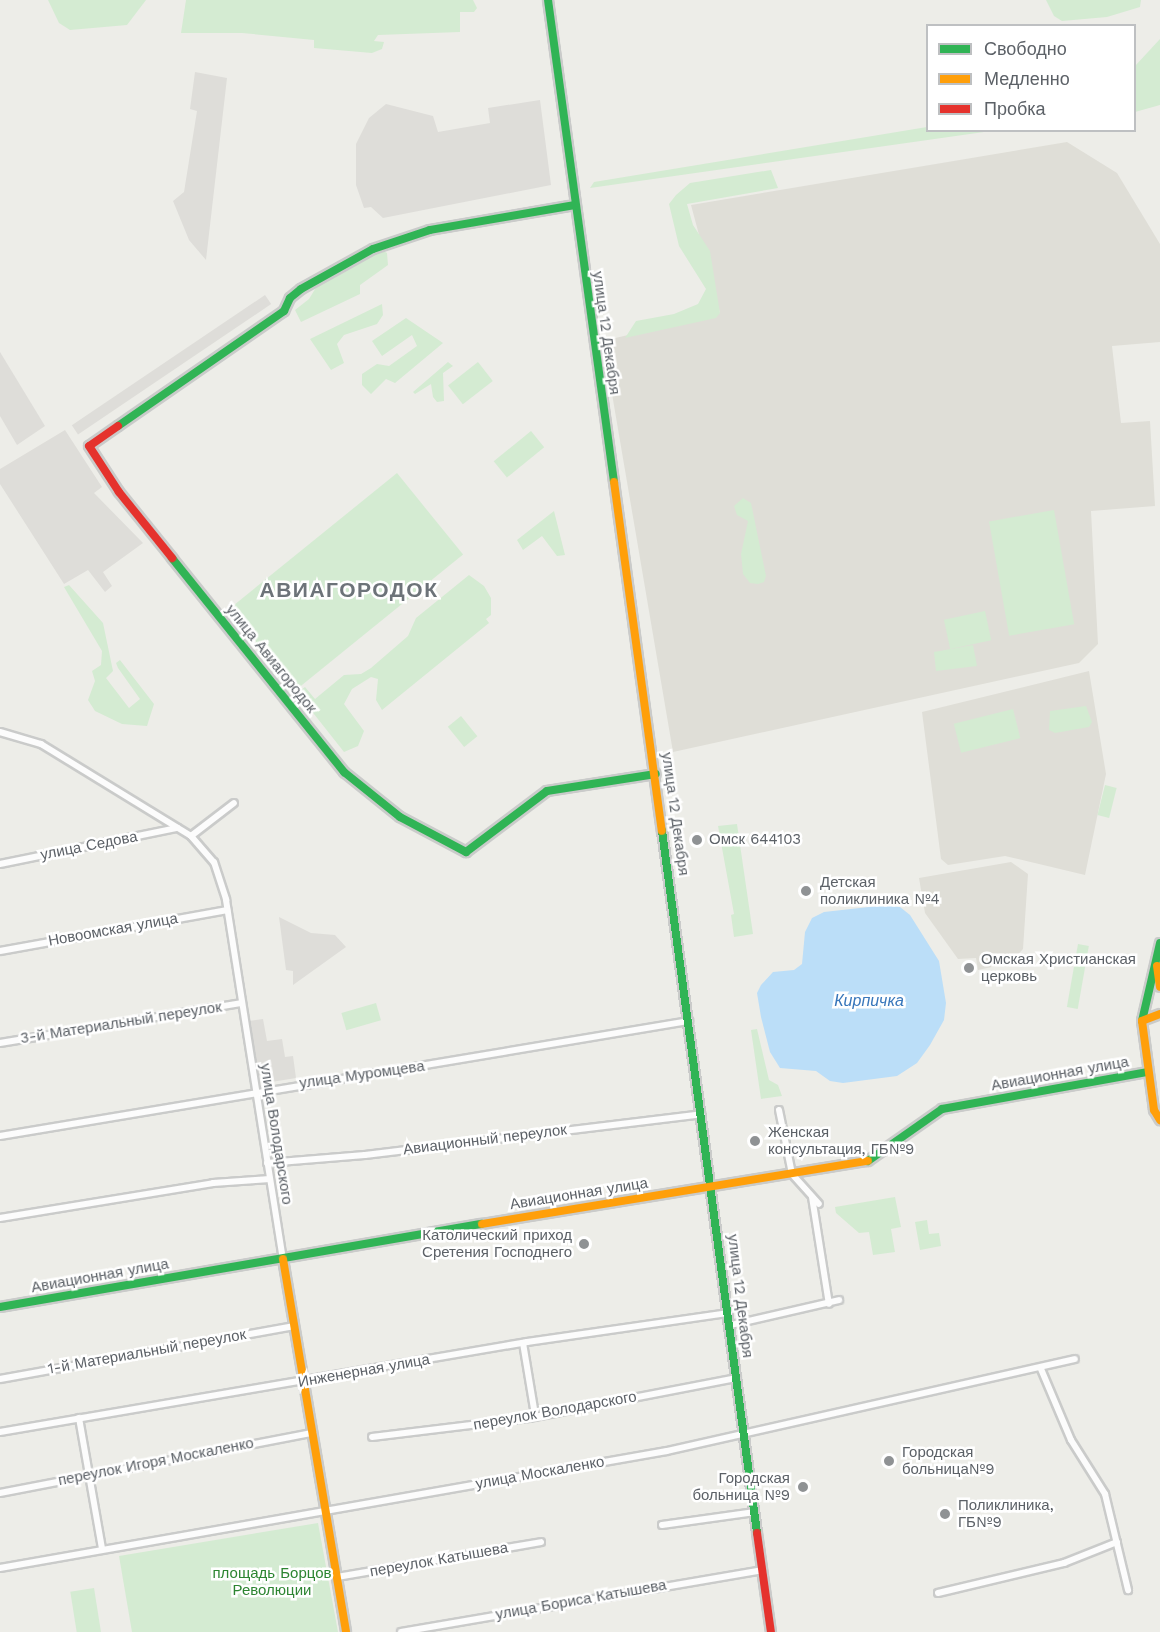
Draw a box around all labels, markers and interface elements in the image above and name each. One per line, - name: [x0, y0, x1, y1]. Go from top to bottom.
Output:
- legend: [926, 24, 1136, 132]
- text: Свободно: [984, 38, 1067, 59]
- text: Медленно: [984, 68, 1070, 89]
- text: Пробка: [984, 98, 1046, 119]
- street label: улица 12 Декабря: [588, 270, 624, 396]
- district label: АВИАГОРОДОК: [260, 577, 438, 603]
- street label: улица Авиагородок: [222, 601, 320, 717]
- street label: улица 12 Декабря: [657, 751, 693, 877]
- street label: улица Седова: [39, 828, 139, 864]
- place label: Омск 644103: [709, 831, 801, 849]
- marker: Омск 644103: [690, 833, 704, 847]
- place label: Детская поликлиника №4: [820, 873, 940, 908]
- marker: Детская поликлиника №4: [797, 882, 815, 900]
- street label: Новоомская улица: [47, 910, 179, 950]
- place label: Омская Христианская церковь: [981, 950, 1136, 985]
- marker: Омская Христианская церковь: [962, 961, 976, 975]
- water label: Кирпичка: [834, 991, 904, 1011]
- street label: 3-й Материальный переулок: [19, 998, 223, 1048]
- street label: Авиационная улица: [990, 1053, 1130, 1095]
- street label: улица Муромцева: [298, 1057, 426, 1093]
- street label: улица Володарского: [256, 1062, 296, 1206]
- street label: Авиационный переулок: [402, 1121, 568, 1159]
- place label: Женская консультация, ГБ№9: [768, 1123, 914, 1158]
- marker: Женская консультация, ГБ№9: [746, 1132, 764, 1150]
- street label: Авиационная улица: [509, 1174, 649, 1214]
- place label: Католический приход Сретения Господнего: [422, 1226, 572, 1261]
- street label: улица 12 Декабря: [723, 1233, 757, 1359]
- marker: Католический приход Сретения Господнего: [577, 1237, 591, 1251]
- street label: Авиационная улица: [30, 1255, 170, 1297]
- street label: 1-й Материальный переулок: [47, 1326, 247, 1378]
- street label: Инженерная улица: [297, 1351, 431, 1391]
- street label: переулок Володарского: [472, 1388, 638, 1434]
- street label: переулок Игоря Москаленко: [57, 1434, 255, 1490]
- place label: Городская больница№9: [902, 1443, 994, 1478]
- marker: Городская больница№9: [880, 1452, 898, 1470]
- street label: улица Москаленко: [474, 1453, 606, 1493]
- place label: Городская больница №9: [692, 1469, 790, 1504]
- marker: Городская больница №9: [794, 1478, 812, 1496]
- place label: Поликлиника, ГБ№9: [958, 1496, 1054, 1531]
- marker: Поликлиника, ГБ№9: [936, 1505, 954, 1523]
- street label: переулок Катышева: [368, 1539, 510, 1581]
- park label: площадь Борцов Революции: [212, 1564, 332, 1599]
- street label: улица Бориса Катышева: [494, 1576, 668, 1624]

